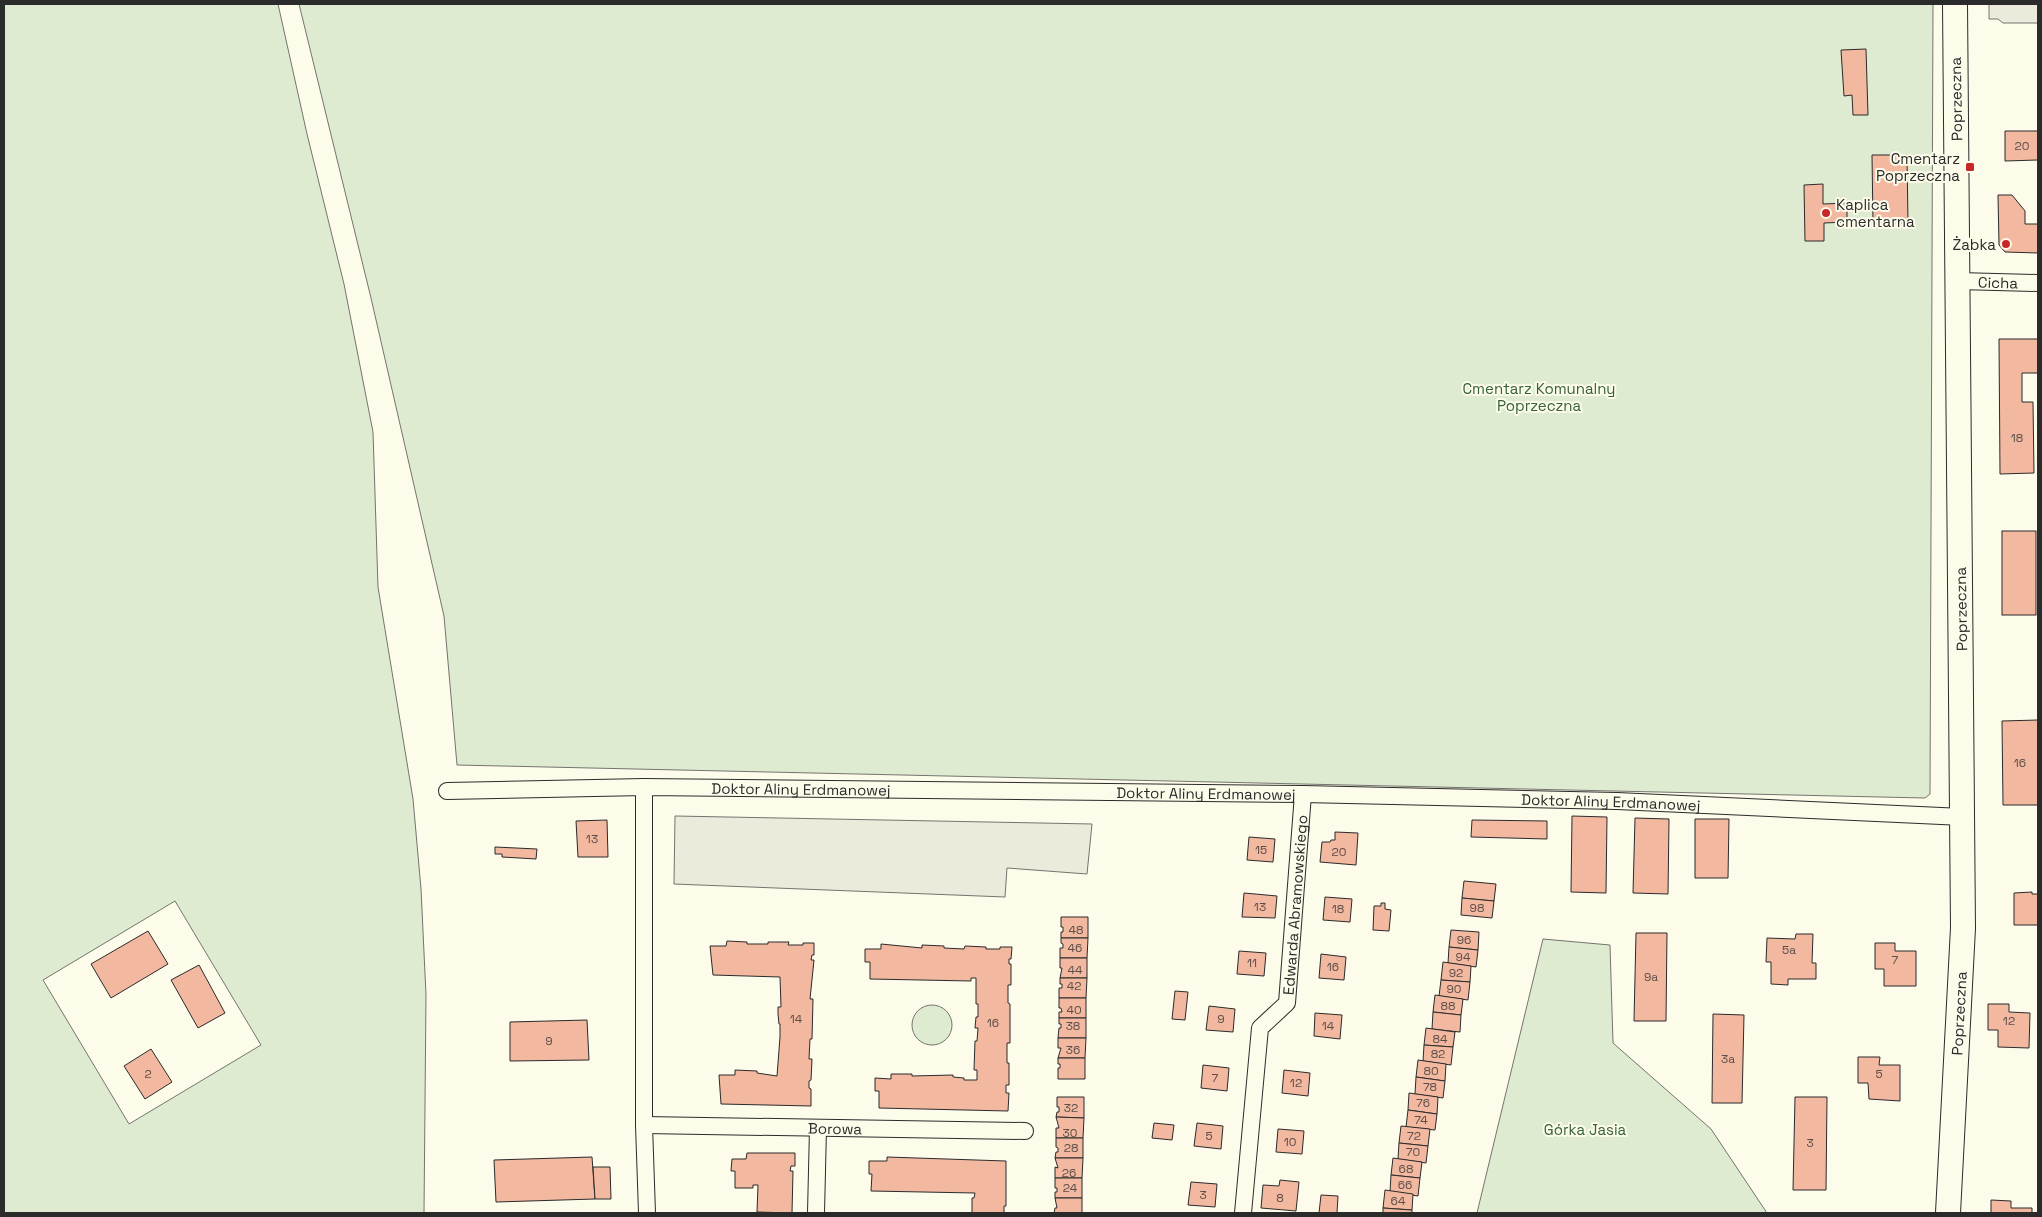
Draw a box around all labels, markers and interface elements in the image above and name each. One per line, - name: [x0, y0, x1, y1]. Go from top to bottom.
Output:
- street label: Poprzeczna: [1946, 56, 1966, 141]
- house number: 20: [2015, 138, 2029, 154]
- place label: Cmentarz Poprzeczna: [1876, 149, 1960, 185]
- marker: Cmentarz Poprzeczna: [1964, 161, 1976, 173]
- place label: Kaplica cmentarna: [1836, 195, 1915, 231]
- marker: Kaplica cmentarna: [1820, 207, 1832, 219]
- place label: Żabka: [1953, 235, 1996, 254]
- marker: Żabka: [2000, 238, 2012, 250]
- street label: Cicha: [1978, 272, 2019, 292]
- park label: Cmentarz Komunalny Poprzeczna: [1462, 379, 1616, 415]
- house number: 18: [2011, 430, 2023, 446]
- street label: Poprzeczna: [1951, 566, 1971, 651]
- house number: 16: [2014, 755, 2026, 771]
- street label: Doktor Aliny Erdmanowej: [711, 778, 891, 799]
- street label: Doktor Aliny Erdmanowej: [1116, 783, 1296, 803]
- street label: Doktor Aliny Erdmanowej: [1521, 789, 1701, 814]
- street label: Edwarda Abramowskiego: [1278, 814, 1311, 996]
- house number: 13: [586, 831, 598, 847]
- house number: 15: [1255, 842, 1267, 858]
- house number: 20: [1332, 844, 1346, 860]
- house number: 13: [1254, 899, 1266, 915]
- house number: 98: [1470, 900, 1484, 916]
- house number: 18: [1332, 901, 1344, 917]
- house number: 48: [1069, 922, 1083, 938]
- house number: 96: [1457, 932, 1471, 948]
- house number: 46: [1068, 940, 1082, 956]
- house number: 5a: [1782, 942, 1796, 958]
- house number: 94: [1456, 949, 1471, 965]
- house number: 7: [1892, 952, 1899, 968]
- house number: 11: [1247, 955, 1257, 971]
- house number: 16: [1327, 959, 1339, 975]
- house number: 44: [1067, 962, 1083, 978]
- house number: 92: [1449, 965, 1463, 981]
- house number: 9a: [1644, 969, 1658, 985]
- street label: Poprzeczna: [1947, 970, 1970, 1056]
- house number: 42: [1067, 978, 1081, 994]
- house number: 90: [1446, 981, 1462, 997]
- house number: 88: [1441, 998, 1455, 1014]
- house number: 40: [1066, 1002, 1082, 1018]
- house number: 14: [790, 1011, 803, 1027]
- house number: 9: [1217, 1011, 1225, 1027]
- house number: 12: [2003, 1013, 2015, 1029]
- house number: 16: [987, 1015, 999, 1031]
- house number: 38: [1066, 1018, 1080, 1034]
- house number: 14: [1322, 1018, 1335, 1034]
- house number: 84: [1433, 1031, 1448, 1047]
- house number: 9: [545, 1033, 553, 1049]
- house number: 36: [1066, 1042, 1080, 1058]
- house number: 82: [1431, 1046, 1445, 1062]
- house number: 3a: [1721, 1051, 1735, 1067]
- house number: 80: [1423, 1063, 1439, 1079]
- house number: 2: [144, 1066, 152, 1082]
- house number: 5: [1875, 1066, 1883, 1082]
- house number: 7: [1212, 1070, 1219, 1086]
- house number: 12: [1290, 1075, 1302, 1091]
- house number: 78: [1423, 1079, 1437, 1095]
- house number: 76: [1416, 1095, 1430, 1111]
- house number: 32: [1064, 1100, 1078, 1116]
- house number: 74: [1414, 1112, 1428, 1128]
- street label: Borowa: [808, 1118, 863, 1138]
- park label: Górka Jasia: [1544, 1120, 1627, 1139]
- house number: 30: [1063, 1125, 1077, 1141]
- house number: 5: [1205, 1128, 1213, 1144]
- house number: 72: [1407, 1128, 1421, 1144]
- house number: 10: [1284, 1134, 1296, 1150]
- house number: 3: [1806, 1135, 1814, 1151]
- house number: 28: [1064, 1140, 1078, 1156]
- house number: 70: [1406, 1144, 1420, 1160]
- house number: 68: [1399, 1161, 1413, 1177]
- house number: 26: [1062, 1165, 1076, 1181]
- house number: 66: [1398, 1177, 1412, 1193]
- house number: 24: [1063, 1180, 1078, 1196]
- house number: 3: [1199, 1187, 1207, 1203]
- house number: 8: [1276, 1190, 1284, 1206]
- house number: 64: [1391, 1193, 1406, 1209]

